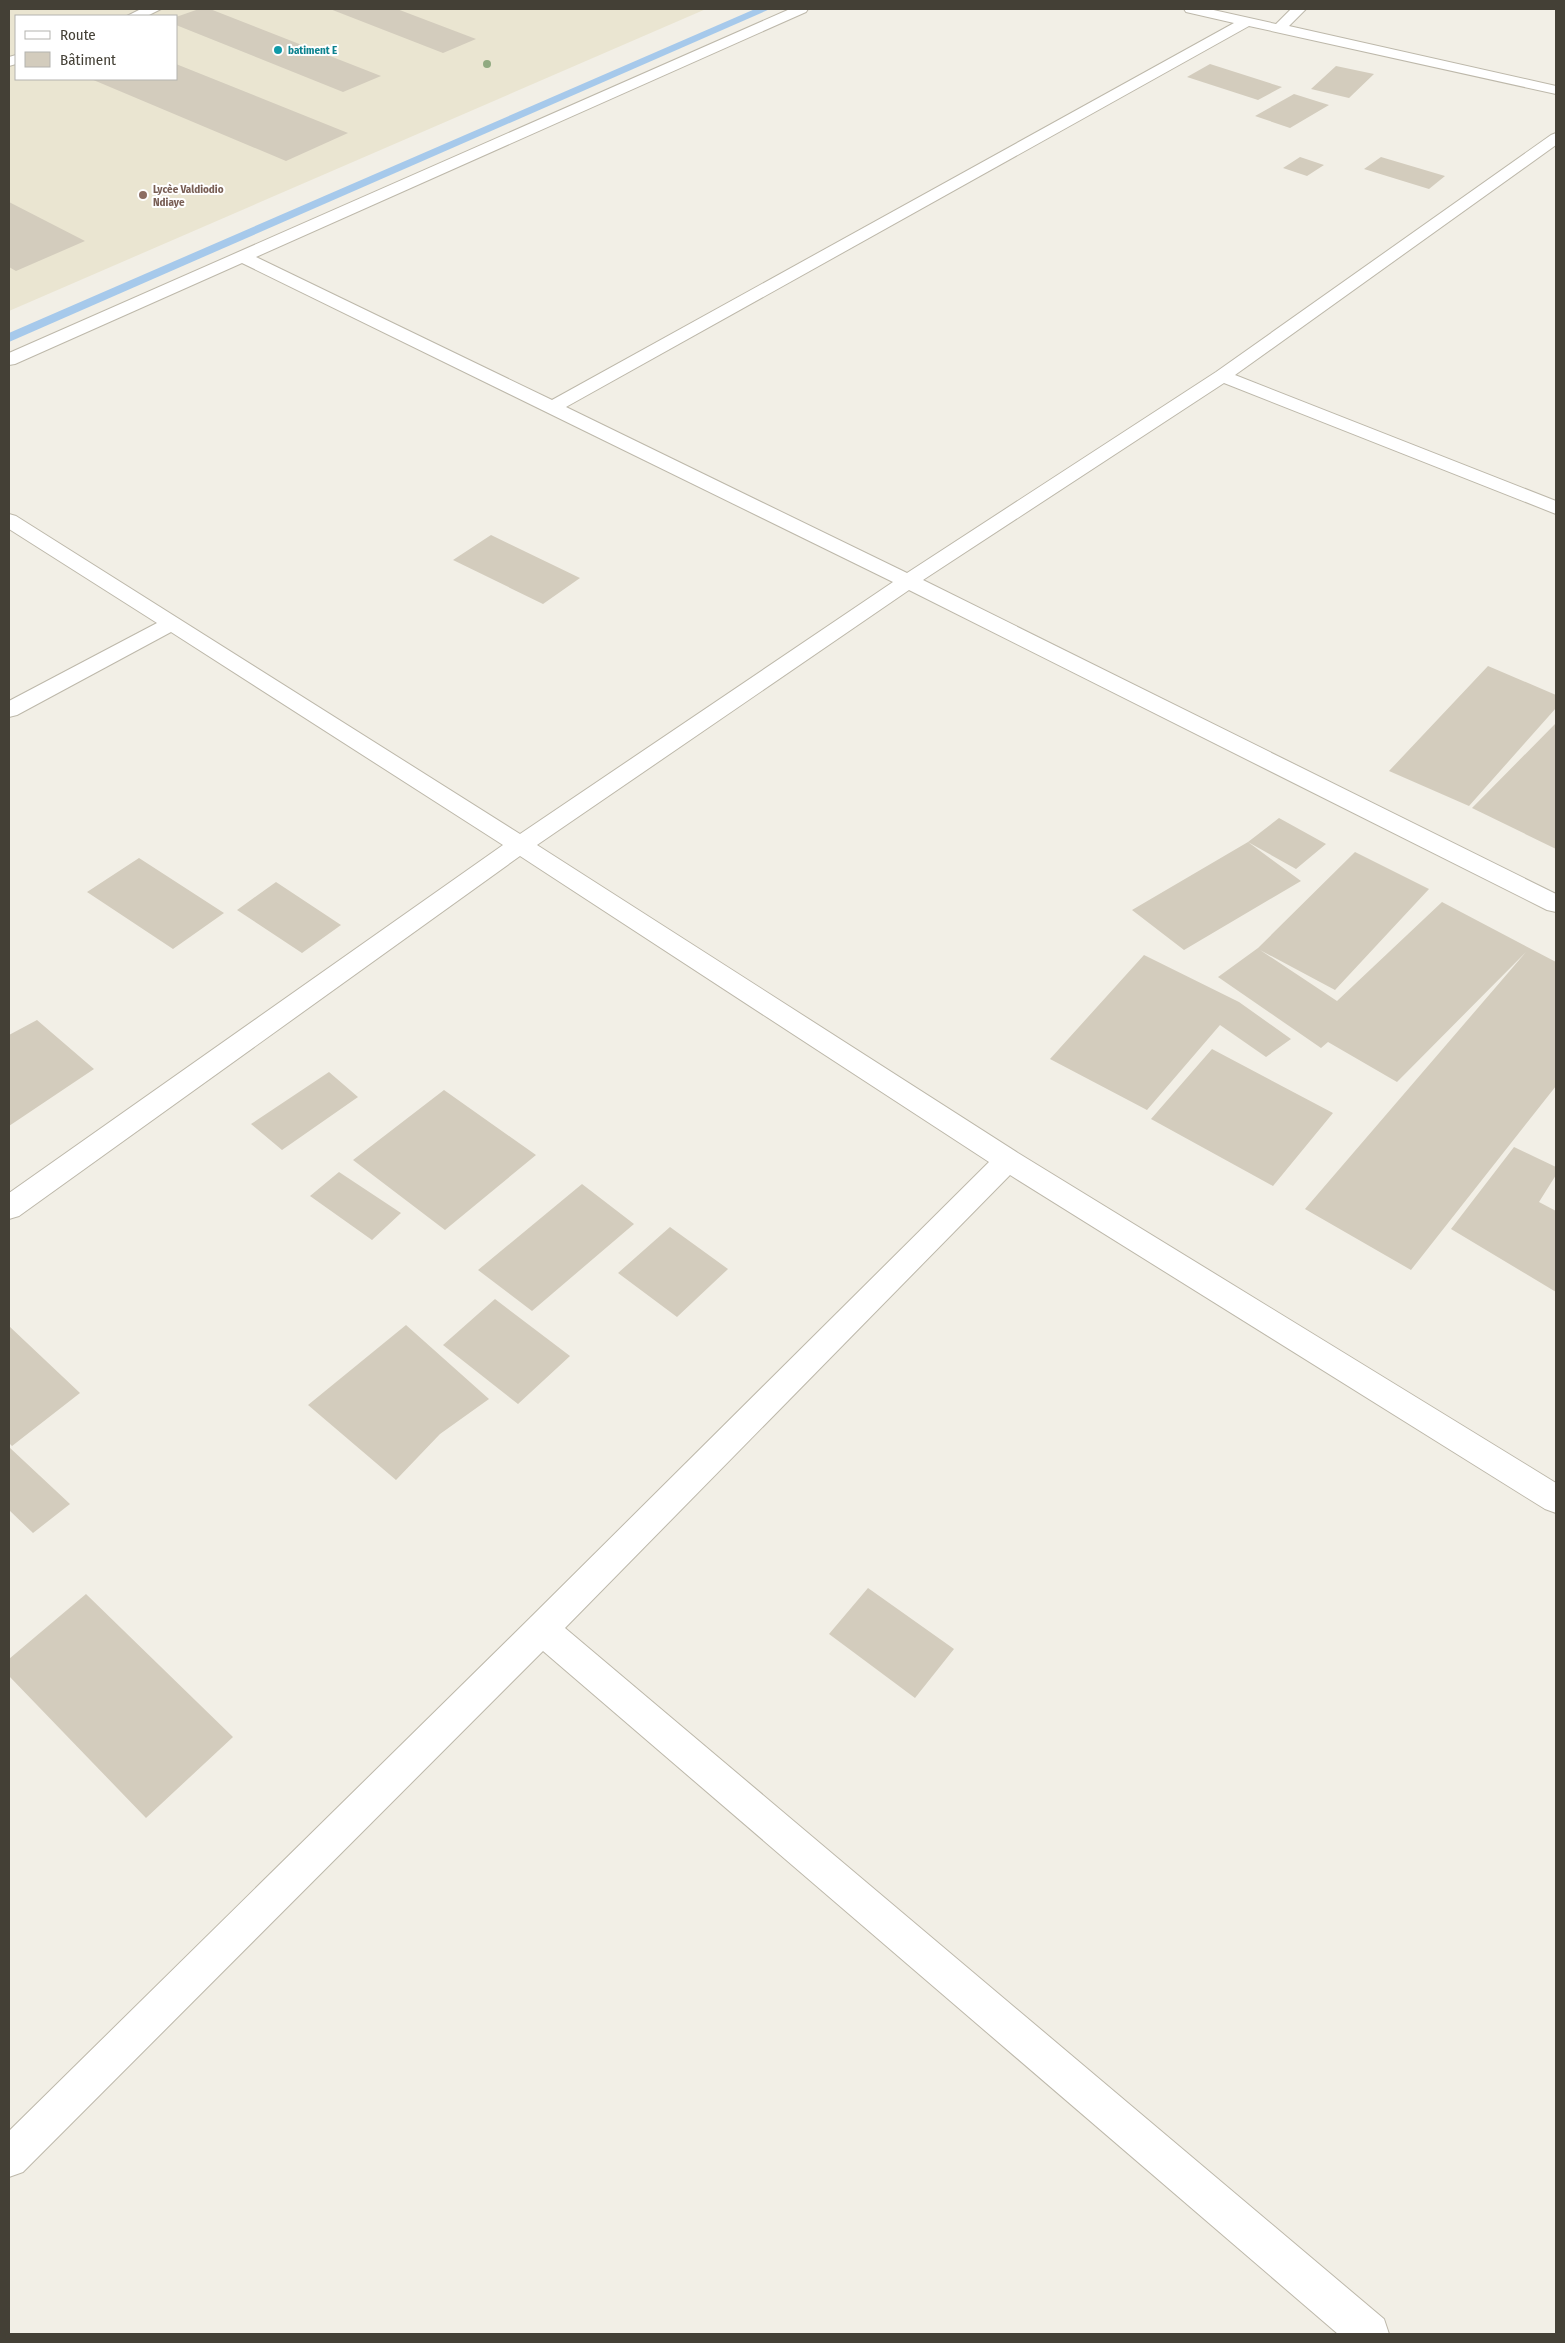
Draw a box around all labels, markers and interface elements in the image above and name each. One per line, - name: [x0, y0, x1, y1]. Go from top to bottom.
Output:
- legend: [15, 15, 178, 80]
- text: Route: [60, 26, 96, 44]
- marker: batiment E: [272, 44, 284, 56]
- place label: batiment E: [288, 44, 337, 57]
- text: Bâtiment: [60, 51, 116, 69]
- place label: Lycèe Valdiodio Ndiaye: [153, 183, 224, 209]
- marker: Lycèe Valdiodio Ndiaye: [137, 189, 149, 201]

